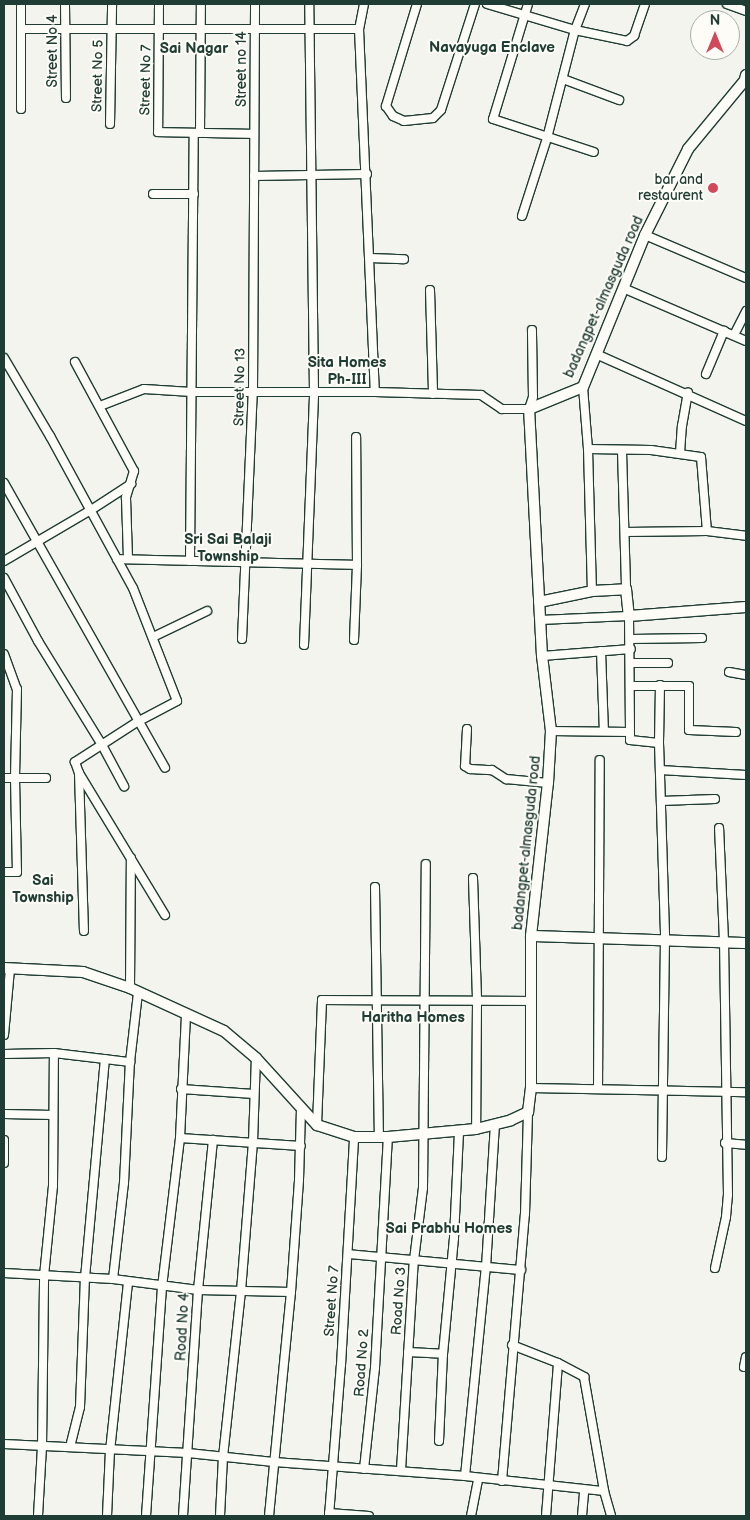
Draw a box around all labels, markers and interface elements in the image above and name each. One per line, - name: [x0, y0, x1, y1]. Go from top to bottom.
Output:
- north arrow: [690, 10, 740, 60]
- text: N: [710, 12, 720, 29]
- street label: Street No 4: [45, 14, 61, 88]
- street label: Street no 14: [234, 31, 250, 107]
- district label: Navayuga Enclave: [429, 39, 555, 57]
- street label: Street No 5: [89, 40, 107, 112]
- district label: Sai Nagar: [160, 40, 228, 58]
- street label: Street No 7: [137, 44, 155, 116]
- place label: bar and restaurent: [638, 172, 703, 204]
- marker: bar and restaurent: [707, 182, 719, 194]
- street label: badangpet-almasguda road: [561, 214, 647, 380]
- street label: Street No 13: [231, 348, 249, 426]
- district label: Sita Homes Ph-III: [308, 353, 386, 388]
- district label: Sri Sai Balaji Township: [184, 530, 272, 565]
- street label: badangpet-almasguda road: [509, 755, 545, 931]
- district label: Sai Township: [12, 871, 74, 906]
- district label: Haritha Homes: [361, 1009, 465, 1027]
- district label: Sai Prabhu Homes: [386, 1220, 512, 1238]
- street label: Street No 7: [321, 1265, 343, 1337]
- street label: Road No 3: [388, 1266, 410, 1336]
- street label: Road No 4: [173, 1292, 193, 1362]
- street label: Road No 2: [351, 1328, 373, 1398]

